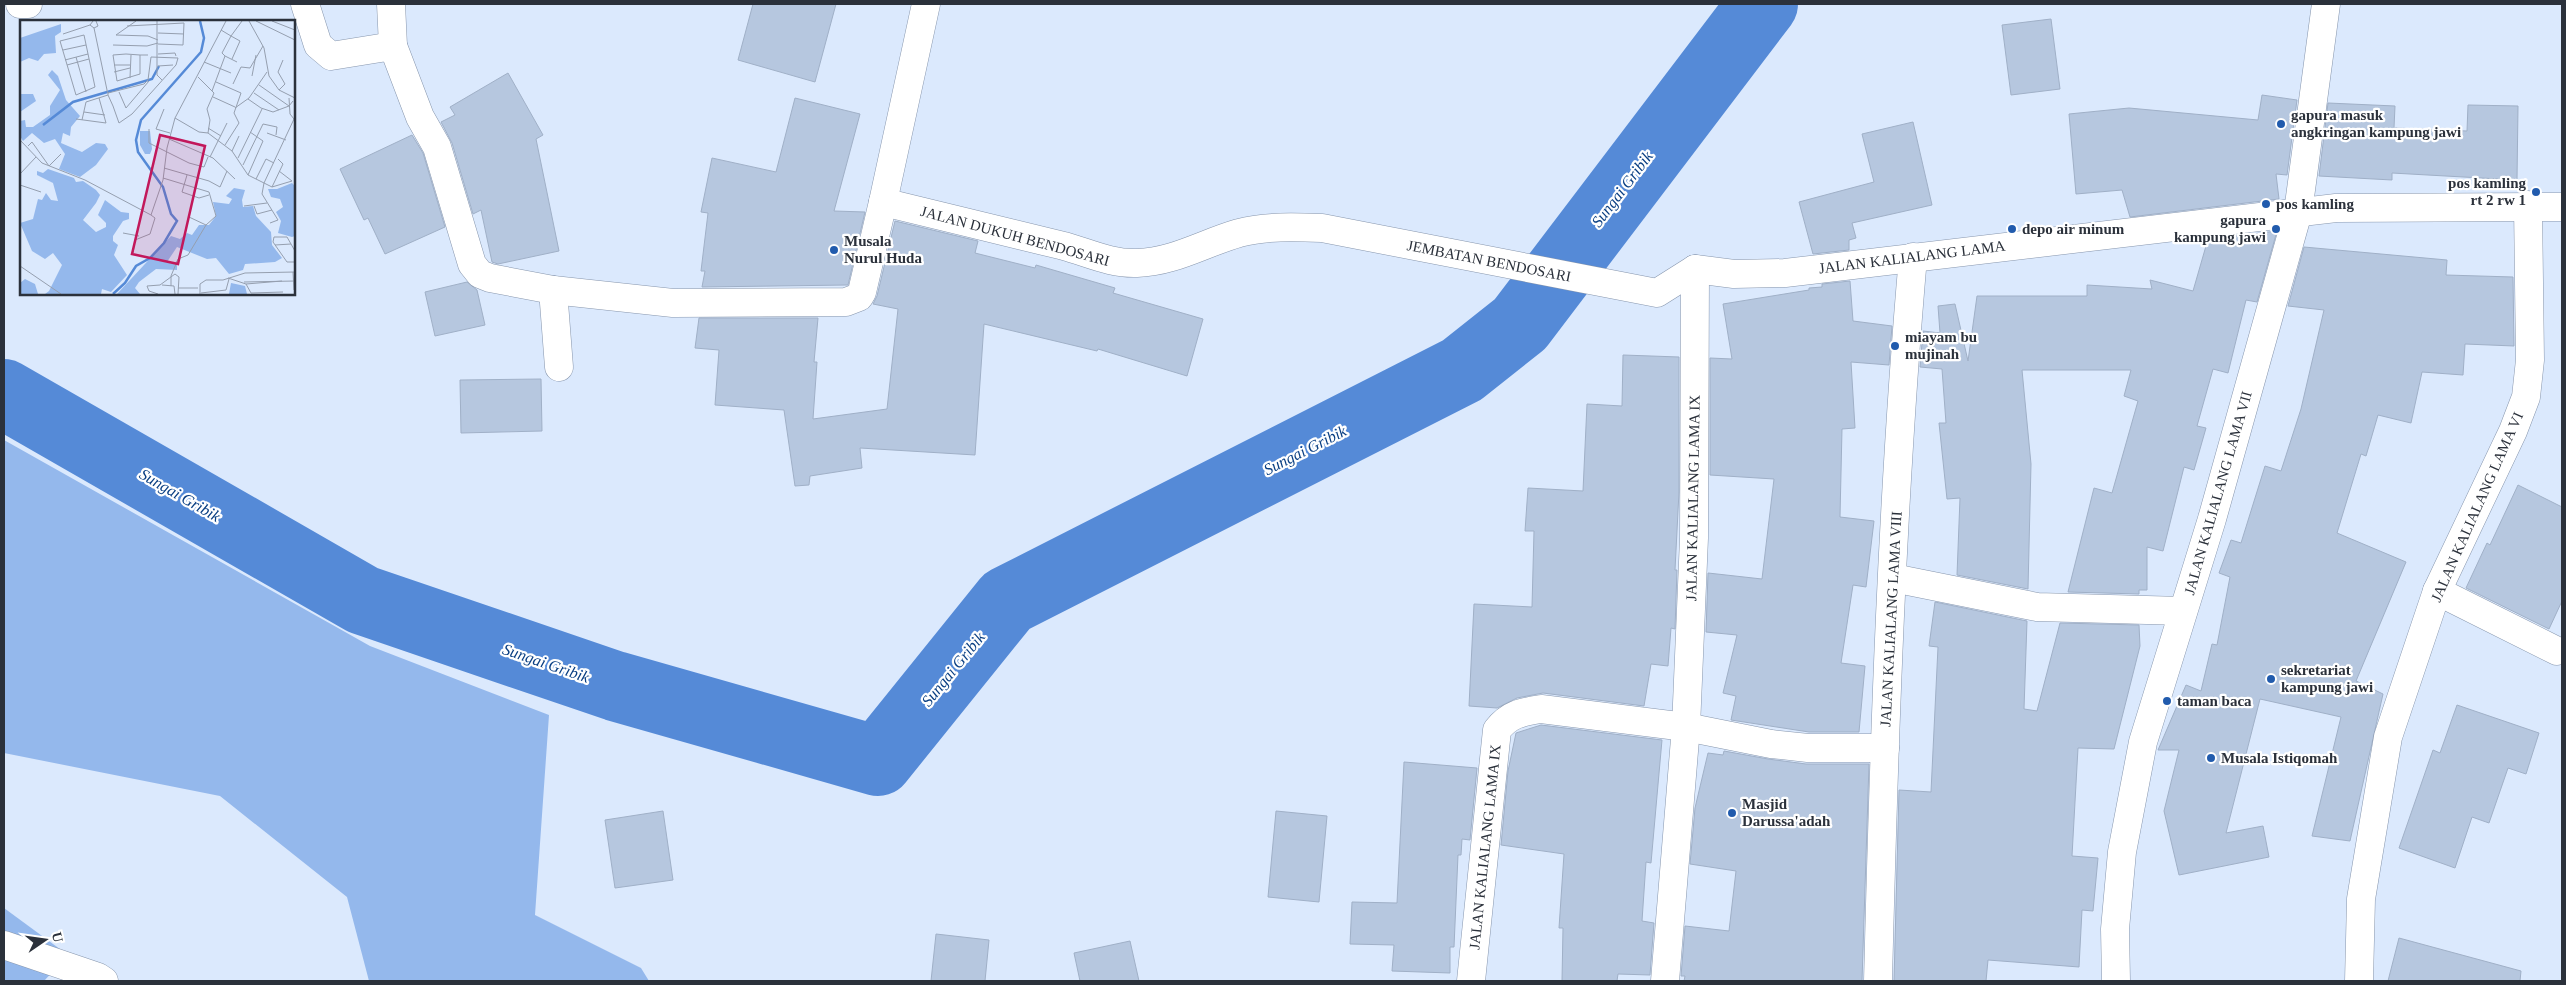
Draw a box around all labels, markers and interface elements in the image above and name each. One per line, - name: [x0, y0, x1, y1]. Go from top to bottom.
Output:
- inset map: [20, 20, 295, 295]
- place label: gapura masuk angkringan kampung jawi: [2291, 107, 2461, 140]
- marker: gapura masuk angkringan kampung jawi: [2275, 118, 2287, 130]
- water label: Sungai Gribik: [1588, 147, 1657, 231]
- place label: pos kamling rt 2 rw 1: [2448, 175, 2526, 208]
- marker: pos kamling rt 2 rw 1: [2530, 186, 2542, 198]
- place label: pos kamling: [2276, 196, 2354, 212]
- marker: pos kamling: [2260, 198, 2272, 210]
- street label: JALAN DUKUH BENDOSARI: [919, 203, 1111, 269]
- place label: gapura kampung jawi: [2174, 212, 2266, 245]
- place label: depo air minum: [2022, 221, 2125, 237]
- marker: depo air minum: [2006, 223, 2018, 235]
- marker: gapura kampung jawi: [2270, 223, 2282, 235]
- place label: Musala Nurul Huda: [844, 233, 922, 266]
- street label: JEMBATAN BENDOSARI: [1406, 237, 1572, 285]
- street label: JALAN KALIALANG LAMA: [1818, 238, 2006, 276]
- marker: Musala Nurul Huda: [828, 244, 840, 256]
- place label: miayam bu mujinah: [1905, 329, 1977, 362]
- marker: miayam bu mujinah: [1889, 340, 1901, 352]
- street label: JALAN KALIALANG LAMA VII: [2181, 389, 2255, 597]
- street label: JALAN KALIALANG LAMA IX: [1683, 395, 1703, 601]
- street label: JALAN KALIALANG LAMA VI: [2428, 410, 2526, 604]
- water label: Sungai Gribik: [1261, 422, 1350, 479]
- water label: Sungai Gribik: [136, 465, 224, 526]
- street label: JALAN KALIALANG LAMA VIII: [1877, 511, 1905, 727]
- water label: Sungai Gribik: [918, 628, 989, 710]
- water label: Sungai Gribik: [500, 640, 592, 687]
- place label: sekretariat kampung jawi: [2281, 662, 2373, 695]
- marker: sekretariat kampung jawi: [2265, 673, 2277, 685]
- place label: taman baca: [2177, 693, 2252, 709]
- marker: taman baca: [2161, 695, 2173, 707]
- street label: JALAN KALIALANG LAMA IX: [1466, 743, 1504, 950]
- place label: Musala Istiqomah: [2221, 750, 2338, 766]
- marker: Musala Istiqomah: [2205, 752, 2217, 764]
- place label: Masjid Darussa'adah: [1742, 796, 1831, 829]
- marker: Masjid Darussa'adah: [1726, 807, 1738, 819]
- north arrow: [20, 915, 70, 965]
- text: U: [49, 931, 66, 944]

